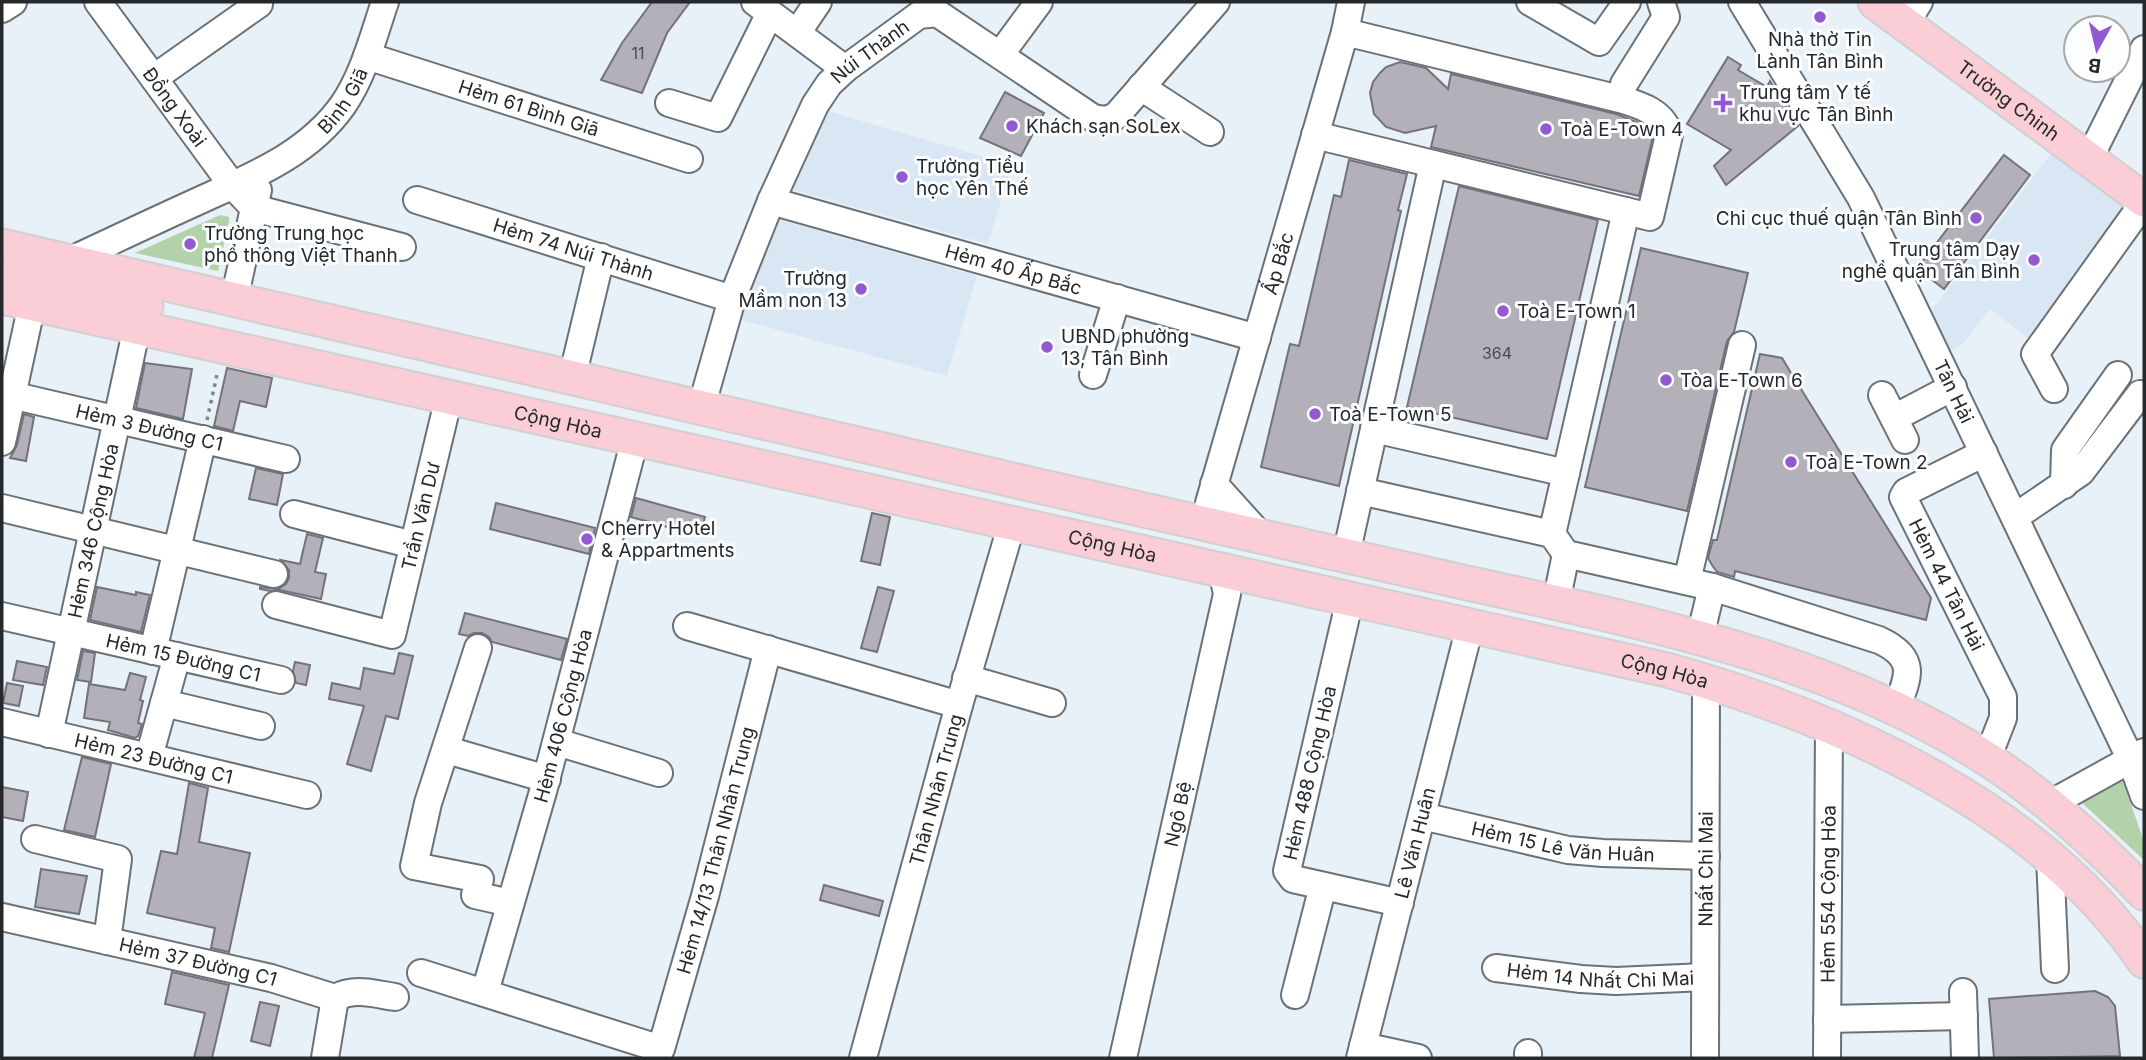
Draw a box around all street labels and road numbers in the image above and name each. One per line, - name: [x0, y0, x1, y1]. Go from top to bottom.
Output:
- street label: Núi Thành: [826, 15, 914, 88]
- street label: Trường Chinh: [1953, 55, 2064, 146]
- street label: Đồng Xoài: [138, 63, 211, 151]
- street label: Bình Giã: [313, 64, 373, 139]
- street label: Hẻm 61 Bình Giã: [456, 75, 602, 141]
- street label: Hẻm 74 Núi Thành: [490, 213, 656, 285]
- street label: Ấp Bắc: [1254, 229, 1298, 297]
- street label: Hẻm 40 Ấp Bắc: [943, 239, 1084, 300]
- street label: Tân Hải: [1929, 356, 1979, 427]
- street label: Hẻm 3 Đường C1: [73, 399, 225, 455]
- street label: Cộng Hòa: [512, 401, 605, 443]
- street label: Hẻm 346 Cộng Hòa: [63, 441, 123, 620]
- street label: Trần Văn Dư: [396, 460, 445, 573]
- street label: Hẻm 44 Tân Hải: [1904, 515, 1989, 654]
- street label: Cộng Hòa: [1066, 525, 1159, 567]
- street label: Hẻm 406 Cộng Hòa: [529, 626, 596, 805]
- street label: Hẻm 15 Đường C1: [104, 629, 263, 686]
- street label: Cộng Hòa: [1618, 648, 1711, 693]
- street label: Hẻm 488 Cộng Hòa: [1279, 684, 1341, 862]
- street label: Thân Nhân Trung: [904, 711, 968, 868]
- street label: Hẻm 14/13 Thân Nhân Trung: [672, 724, 759, 976]
- street label: Hẻm 23 Đường C1: [72, 728, 235, 788]
- street label: Ngô Bệ: [1159, 779, 1196, 849]
- street label: Lê Văn Huân: [1390, 785, 1440, 901]
- street label: Hẻm 554 Cộng Hòa: [1816, 805, 1840, 983]
- street label: Nhất Chi Mai: [1694, 811, 1717, 927]
- street label: Hẻm 15 Lê Văn Huân: [1469, 816, 1655, 866]
- street label: Hẻm 37 Đường C1: [117, 932, 280, 991]
- street label: Hẻm 14 Nhất Chi Mai: [1505, 958, 1695, 993]

